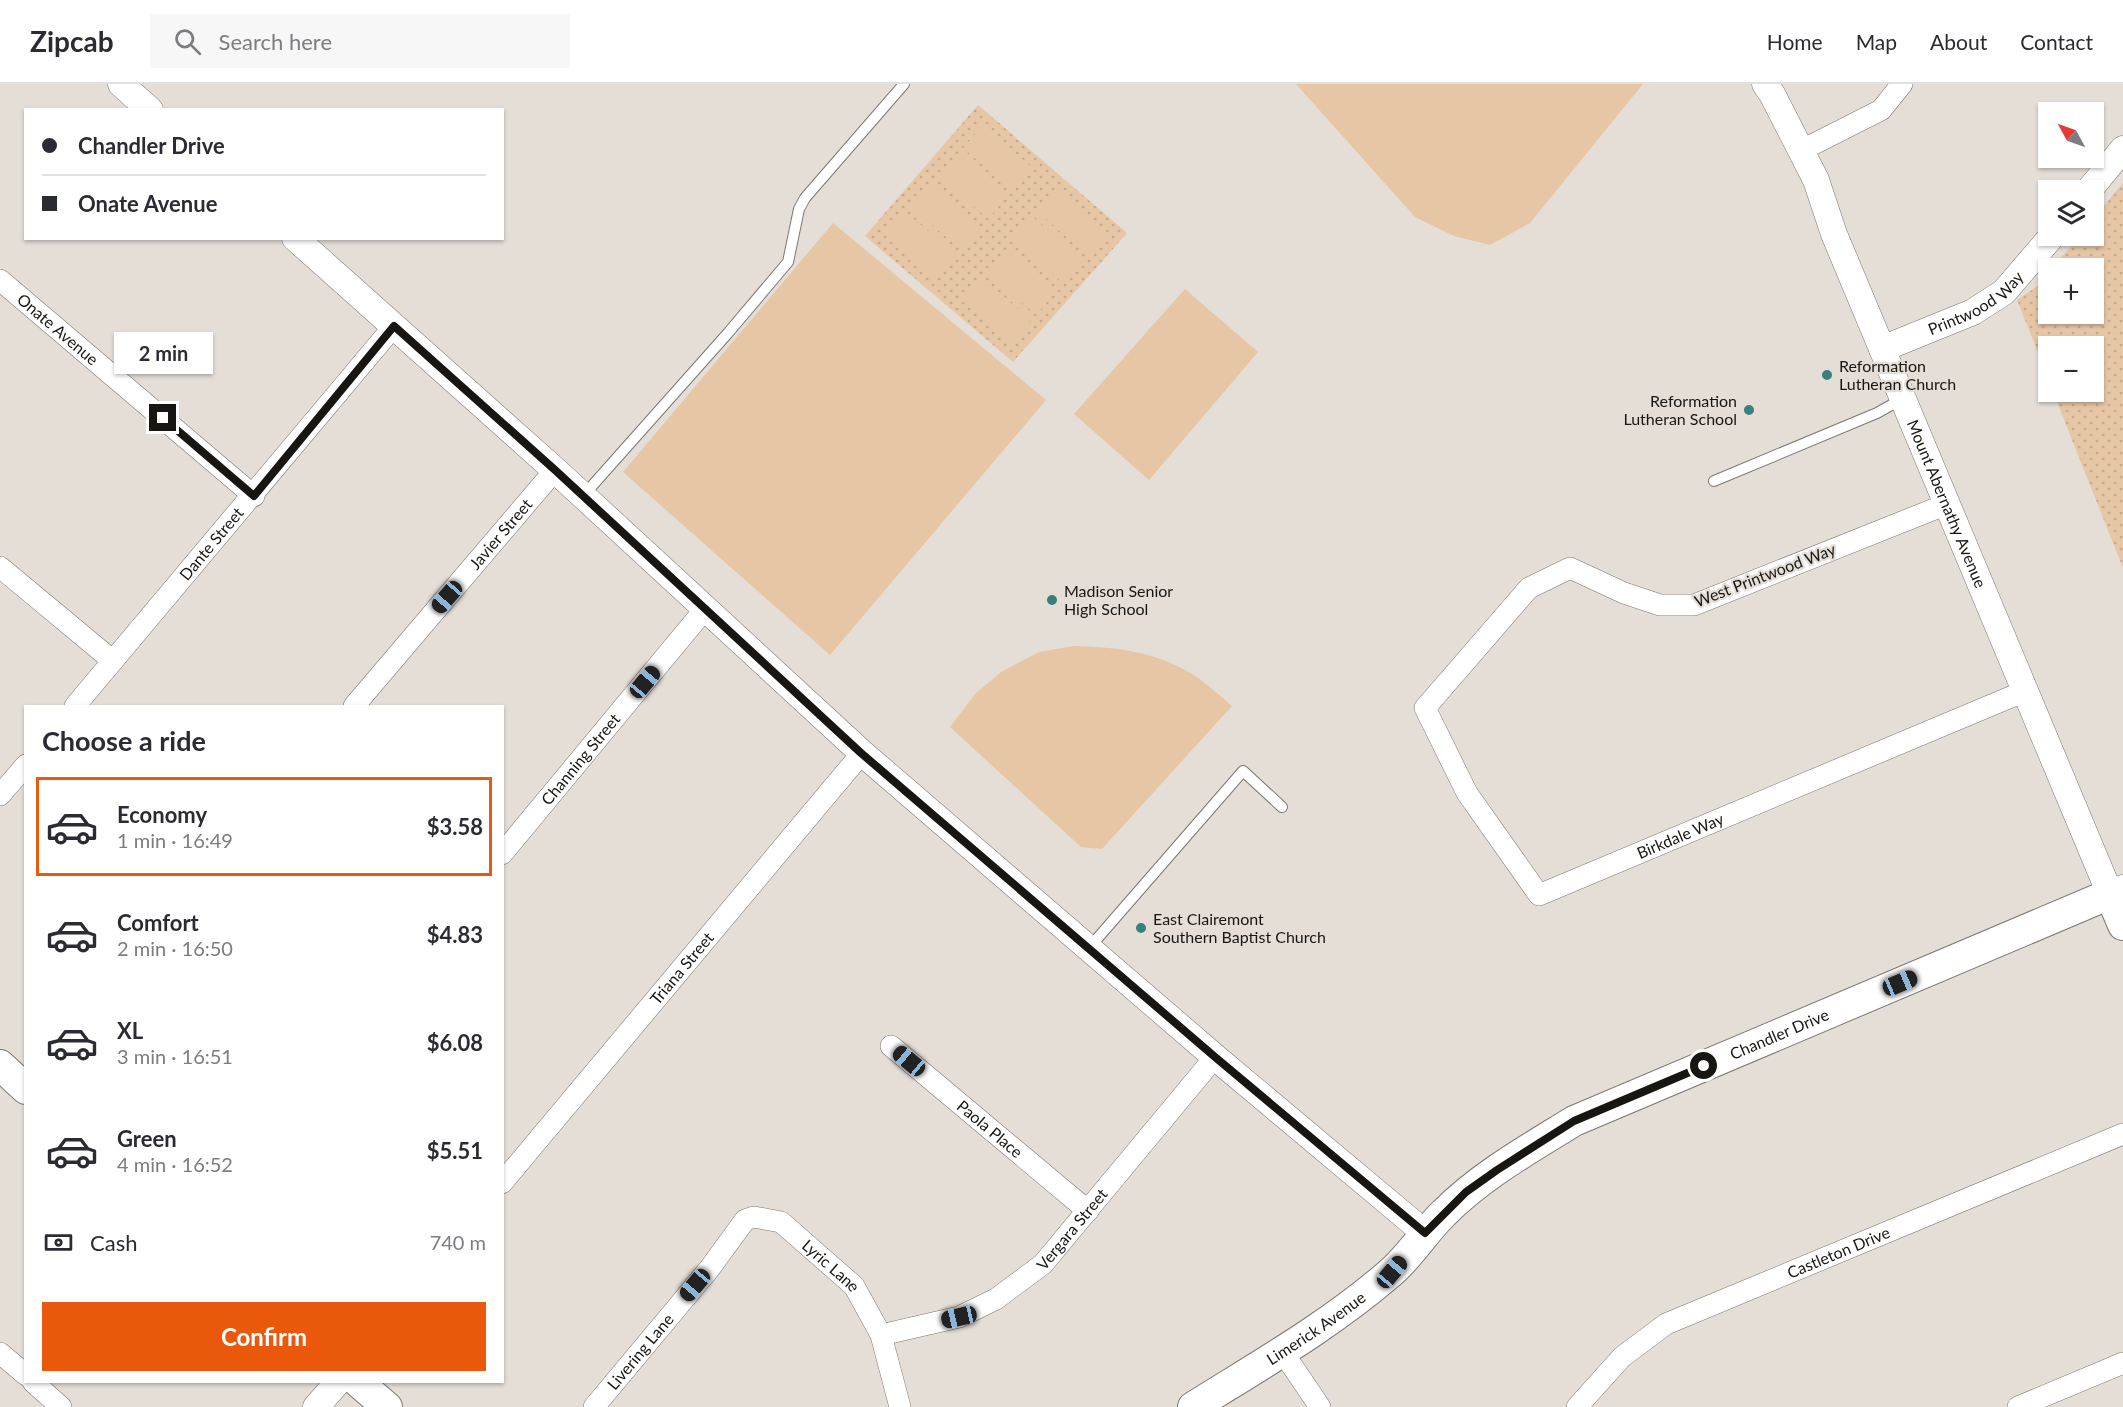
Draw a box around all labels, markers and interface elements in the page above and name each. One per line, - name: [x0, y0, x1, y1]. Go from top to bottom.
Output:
- search box: [150, 14, 570, 68]
- text: Zipcab: [30, 24, 114, 58]
- icon: search: [171, 25, 204, 58]
- text: Search here: [219, 28, 332, 55]
- text: Home: [1767, 29, 1823, 54]
- text: Map: [1856, 29, 1897, 54]
- text: About: [1930, 29, 1987, 54]
- text: Contact: [2020, 29, 2093, 54]
- north arrow: [2038, 102, 2104, 168]
- map controls: [2038, 102, 2104, 402]
- text: Chandler Drive: [78, 132, 225, 159]
- button: layers: [2038, 180, 2104, 246]
- text: Onate Avenue: [78, 190, 217, 217]
- button: +: [2038, 258, 2104, 324]
- street label: Printwood Way: [1925, 266, 2027, 338]
- street label: Onate Avenue: [14, 289, 103, 369]
- callout: 2 min: [114, 331, 213, 373]
- button: −: [2038, 336, 2104, 402]
- text: 2 min: [139, 341, 188, 365]
- place label: Reformation Lutheran Church: [1839, 356, 1956, 393]
- marker: Reformation Lutheran Church: [1820, 368, 1834, 382]
- place label: Reformation Lutheran School: [1623, 391, 1737, 428]
- marker: Reformation Lutheran School: [1742, 403, 1756, 417]
- route end: [149, 404, 176, 431]
- street label: Mount Abernathy Avenue: [1904, 417, 1991, 590]
- street label: Javier Street: [465, 494, 536, 573]
- street label: Dante Street: [175, 503, 247, 584]
- street label: West Printwood Way: [1692, 539, 1839, 610]
- car: [428, 578, 466, 616]
- place label: Madison Senior High School: [1064, 581, 1173, 618]
- marker: Madison Senior High School: [1045, 593, 1059, 607]
- car: [627, 662, 663, 702]
- street label: Channing Street: [537, 709, 624, 808]
- text: Choose a ride: [42, 724, 206, 757]
- icon: car: [45, 800, 99, 854]
- text: Economy: [117, 801, 207, 828]
- street label: Birkdale Way: [1634, 808, 1727, 862]
- text: $3.58: [427, 813, 483, 840]
- text: 1 min · 16:49: [117, 828, 233, 852]
- icon: car: [45, 908, 99, 962]
- text: Comfort: [117, 909, 199, 936]
- place label: East Clairemont Southern Baptist Church: [1153, 909, 1326, 946]
- text: $4.83: [427, 921, 483, 948]
- marker: East Clairemont Southern Baptist Church: [1134, 921, 1148, 935]
- street label: Triana Street: [646, 928, 717, 1008]
- text: 2 min · 16:50: [117, 936, 233, 960]
- car: [1880, 968, 1920, 998]
- street label: Chandler Drive: [1727, 1004, 1831, 1063]
- icon: car: [45, 1016, 99, 1070]
- text: XL: [117, 1017, 143, 1044]
- text: $6.08: [427, 1029, 483, 1056]
- car: [889, 1043, 929, 1079]
- text: 3 min · 16:51: [117, 1044, 233, 1068]
- route start: [1690, 1052, 1717, 1079]
- street label: Paola Place: [954, 1096, 1027, 1161]
- icon: car: [45, 1124, 99, 1178]
- text: Green: [117, 1125, 177, 1152]
- text: $5.51: [427, 1137, 483, 1164]
- text: 4 min · 16:52: [117, 1152, 233, 1176]
- street label: Vergara Street: [1032, 1184, 1111, 1273]
- street label: Castleton Drive: [1784, 1222, 1892, 1282]
- icon: cash: [42, 1226, 75, 1259]
- text: Cash: [90, 1229, 137, 1256]
- text: 740 m: [430, 1230, 486, 1254]
- street label: Lyric Lane: [799, 1235, 865, 1294]
- car: [1374, 1252, 1410, 1292]
- car: [677, 1265, 713, 1305]
- street label: Limerick Avenue: [1263, 1287, 1369, 1368]
- button: Confirm: [42, 1302, 486, 1371]
- car: [939, 1304, 979, 1330]
- street label: Livering Lane: [603, 1310, 677, 1393]

